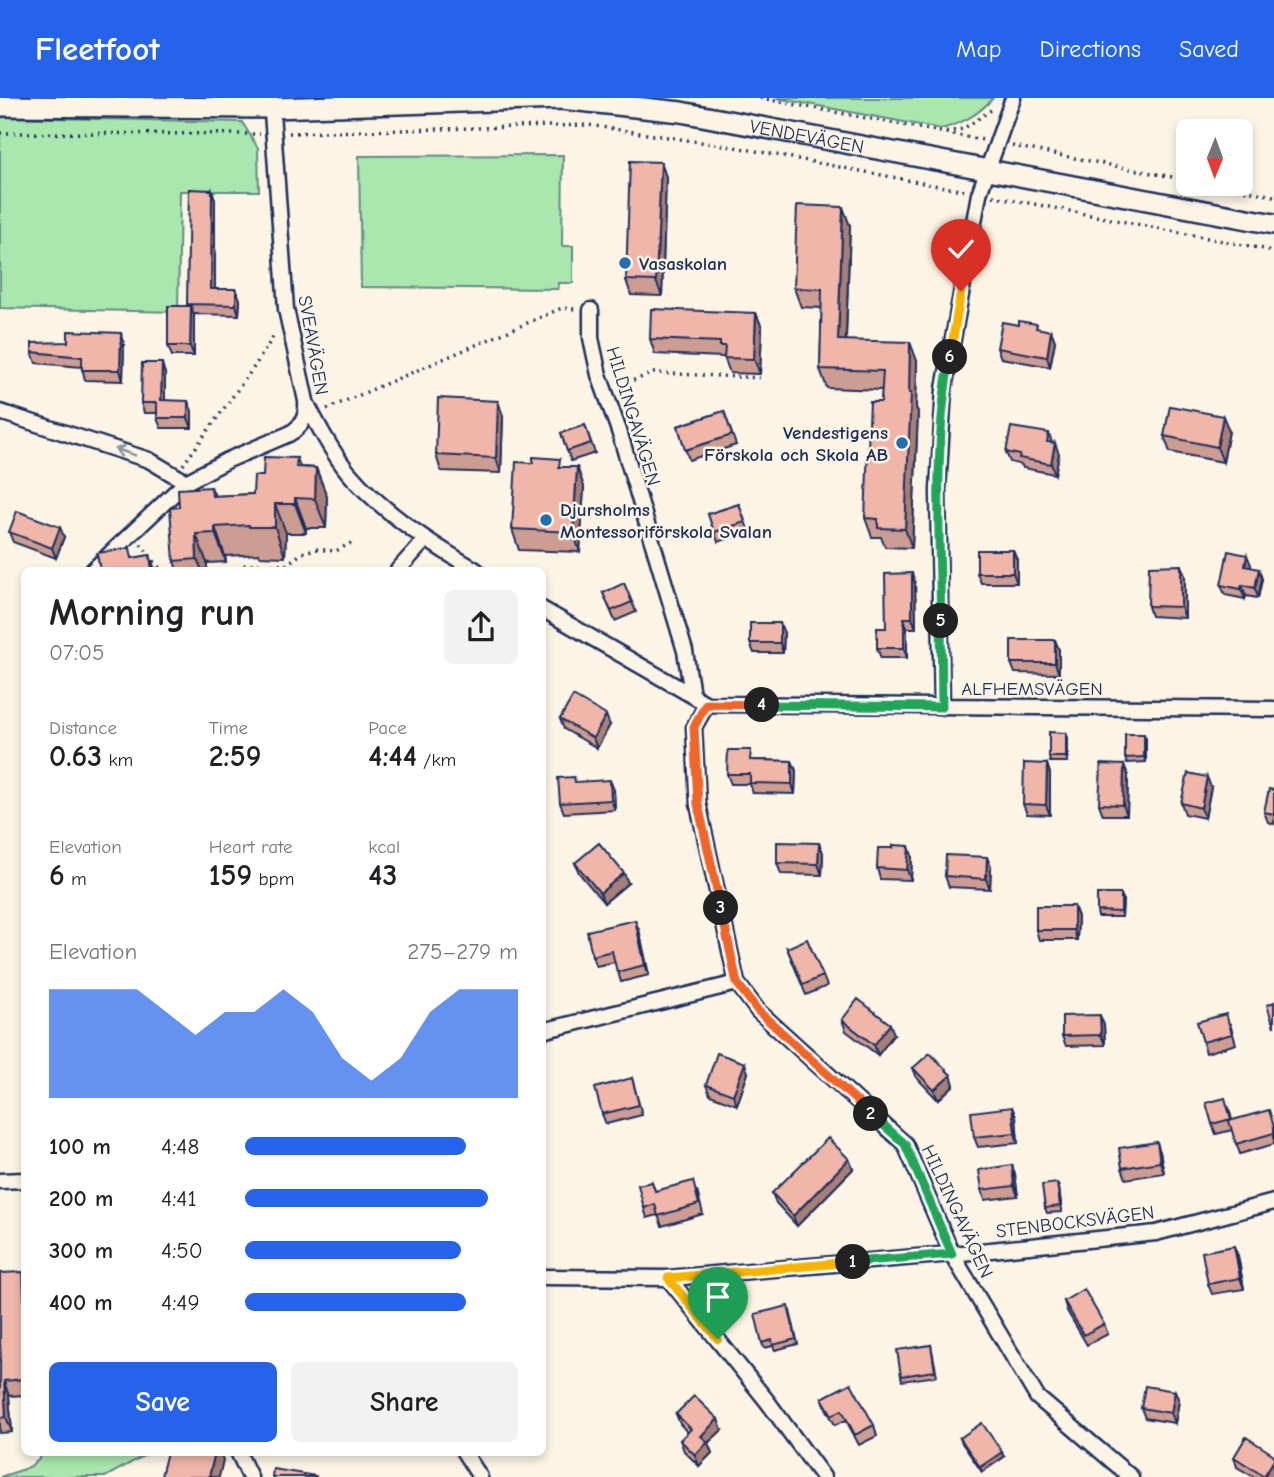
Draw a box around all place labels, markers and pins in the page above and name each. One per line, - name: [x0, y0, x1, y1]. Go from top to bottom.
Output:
- pin: [931, 219, 991, 291]
- place label: Vasaskolan: [639, 253, 727, 275]
- marker: Vasaskolan: [617, 255, 633, 271]
- pin: 6: [932, 340, 968, 374]
- place label: Vendestigens Förskola och Skola AB: [704, 422, 888, 466]
- marker: Vendestigens Förskola och Skola AB: [894, 435, 910, 451]
- place label: Djursholms Montessoriförskola Svalan: [560, 499, 772, 543]
- marker: Djursholms Montessoriförskola Svalan: [538, 512, 554, 528]
- pin: 5: [923, 603, 958, 638]
- pin: 4: [744, 688, 780, 722]
- pin: 3: [704, 890, 738, 926]
- pin: 2: [854, 1096, 888, 1132]
- pin: 1: [836, 1244, 870, 1280]
- pin: [688, 1267, 748, 1339]

